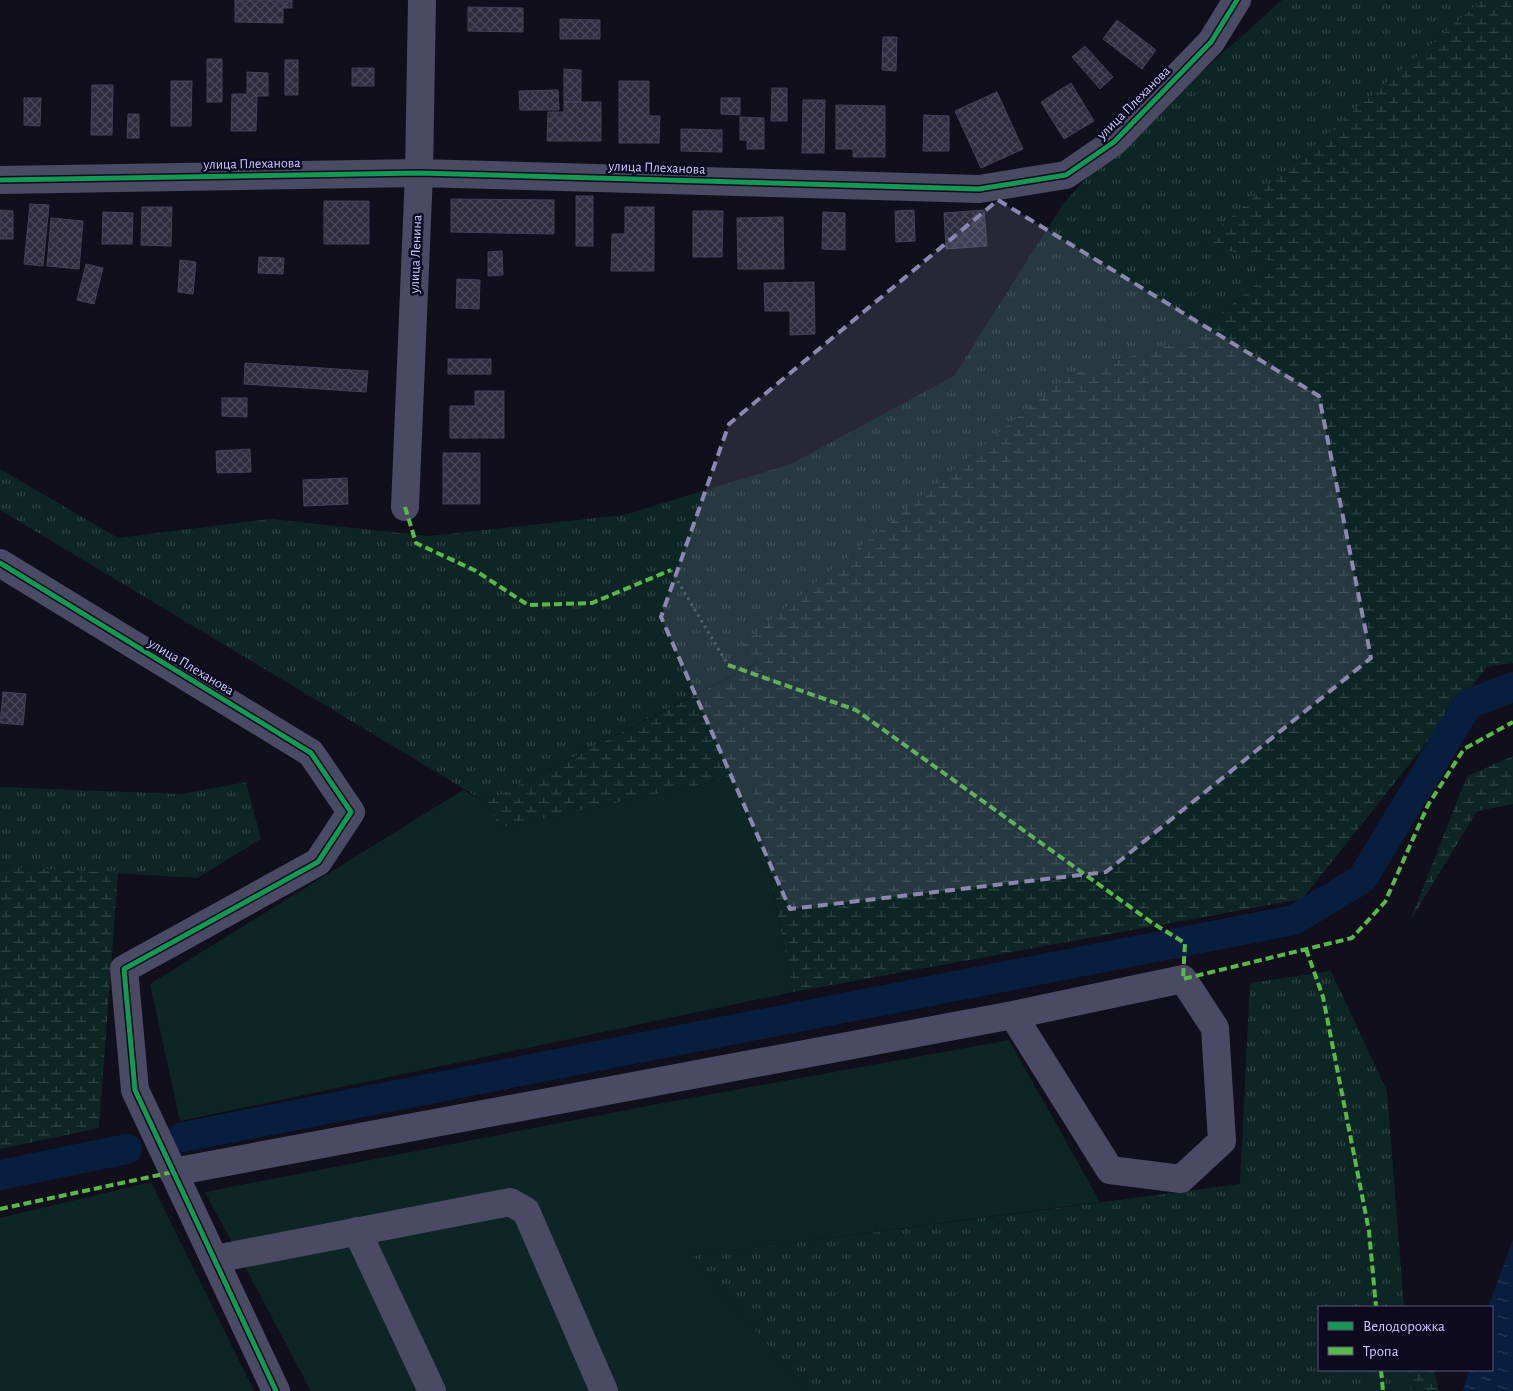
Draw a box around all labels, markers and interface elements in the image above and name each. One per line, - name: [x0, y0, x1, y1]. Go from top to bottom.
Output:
- street label: улица Плеханова: [1094, 63, 1174, 143]
- street label: улица Плеханова: [202, 156, 301, 172]
- street label: улица Плеханова: [607, 159, 706, 177]
- street label: улица Ленина: [408, 214, 424, 295]
- street label: улица Плеханова: [145, 635, 237, 698]
- legend: [1318, 1306, 1493, 1371]
- text: Велодорожка: [1363, 1319, 1445, 1334]
- text: Тропа: [1363, 1344, 1399, 1359]

